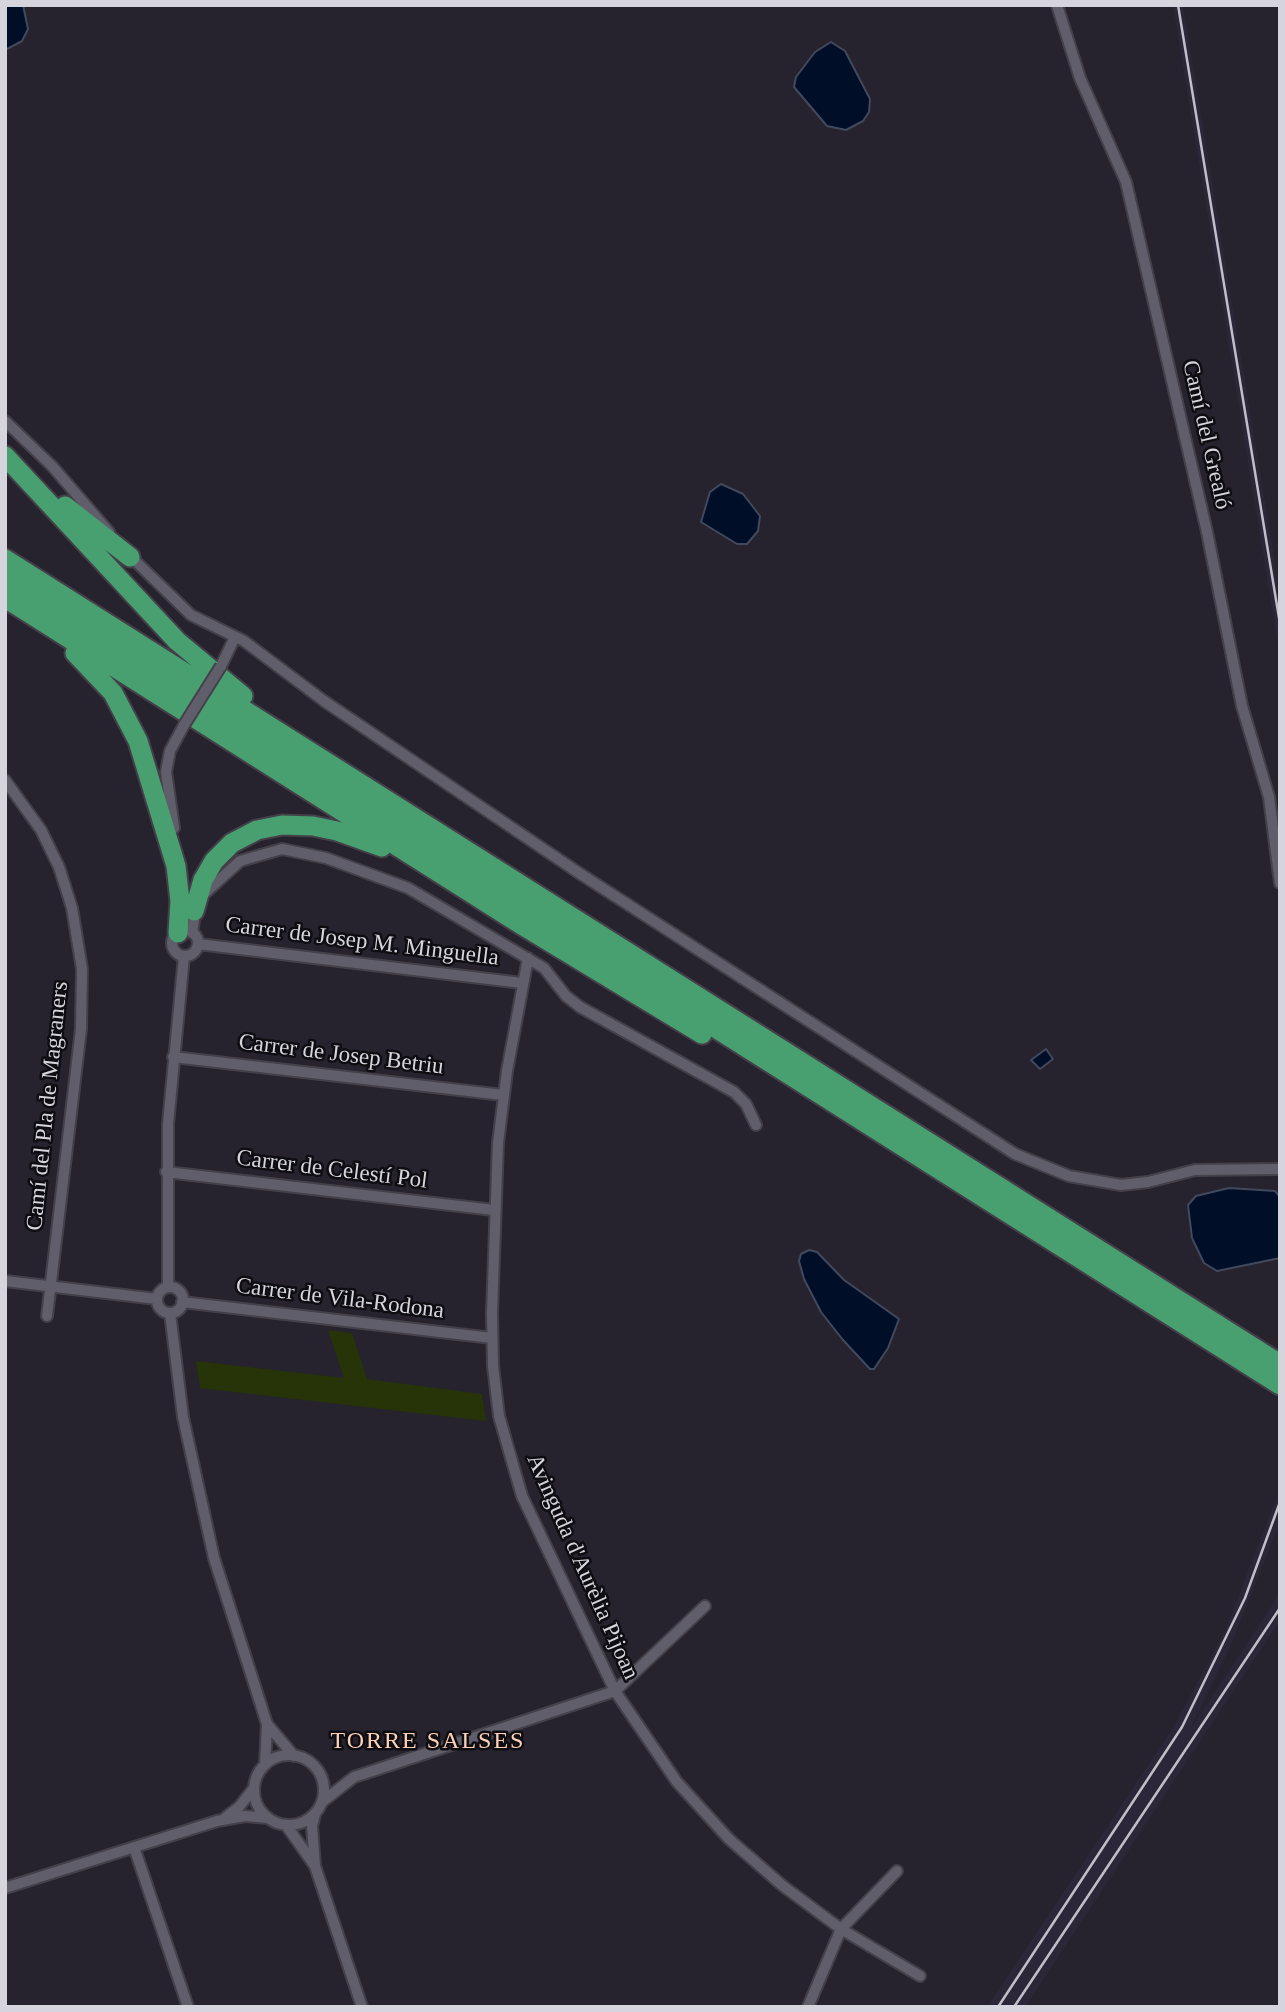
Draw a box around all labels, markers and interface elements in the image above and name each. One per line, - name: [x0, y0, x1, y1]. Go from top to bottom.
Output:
- street label: Camí del Grealó: [1175, 358, 1237, 512]
- street label: Carrer de Josep M. Minguella: [224, 912, 500, 972]
- street label: Camí del Pla de Magraners: [21, 980, 75, 1232]
- street label: Carrer de Josep Betriu: [237, 1029, 445, 1081]
- street label: Carrer de Celestí Pol: [235, 1145, 429, 1195]
- street label: Carrer de Vila-Rodona: [234, 1273, 446, 1325]
- street label: Avinguda d'Aurèlia Pijoan: [520, 1450, 644, 1684]
- district label: TORRE SALSES: [332, 1728, 524, 1756]

